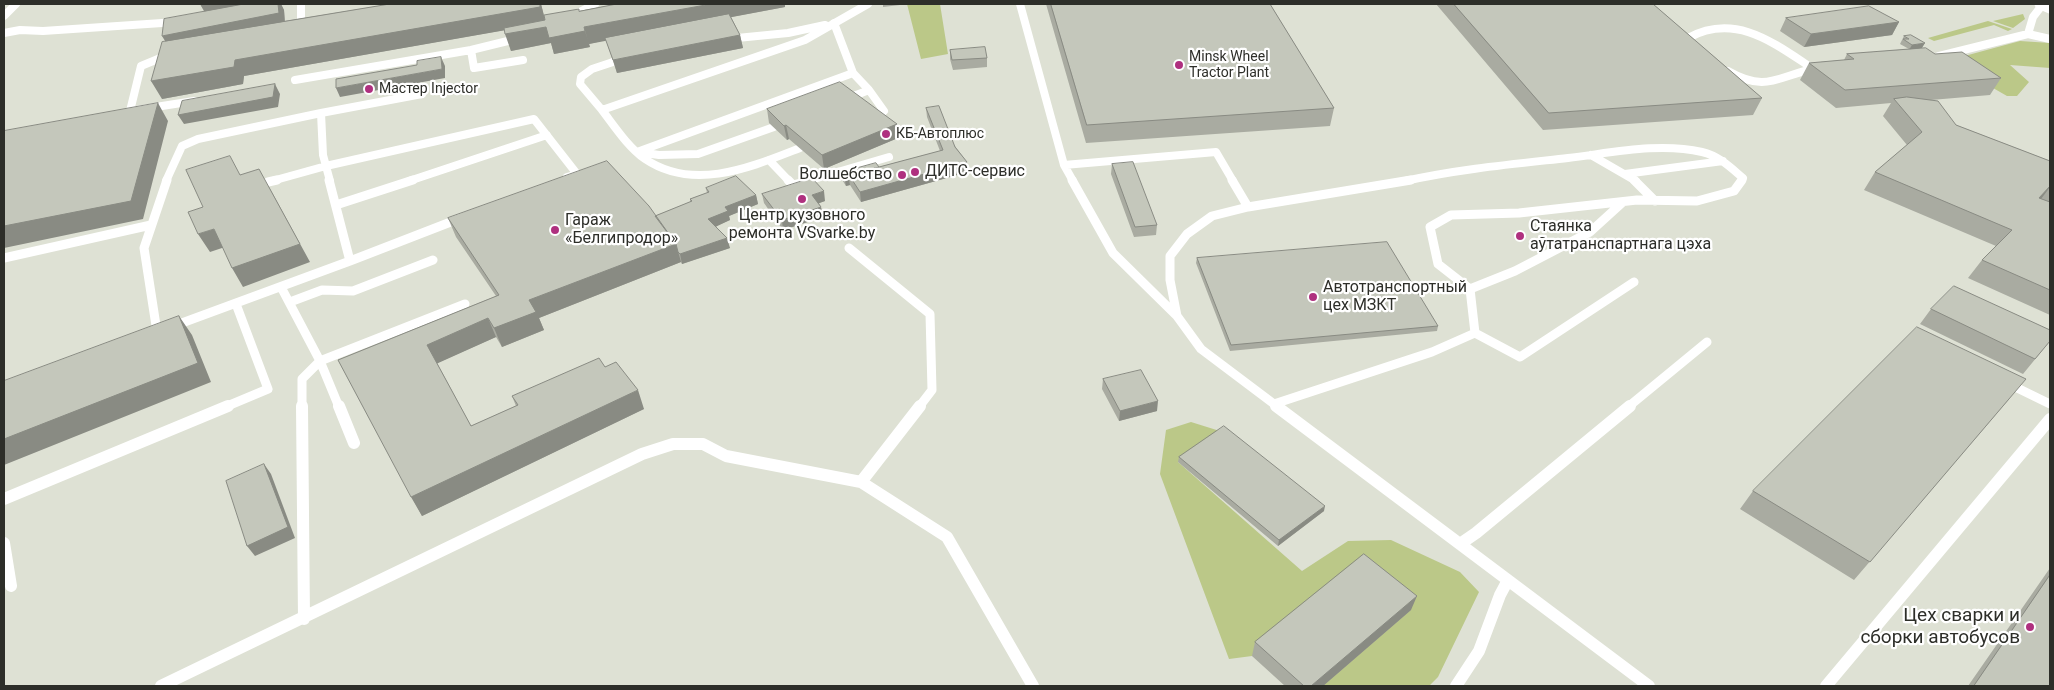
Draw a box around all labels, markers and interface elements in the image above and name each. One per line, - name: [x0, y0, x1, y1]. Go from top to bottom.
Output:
- place label: Minsk Wheel Tractor Plant: [1189, 49, 1269, 82]
- marker: Minsk Wheel Tractor Plant: [1173, 59, 1185, 71]
- place label: Мастер Injector: [379, 81, 478, 97]
- marker: Мастер Injector: [363, 83, 375, 95]
- place label: КБ-Автоплюс: [896, 126, 984, 142]
- marker: КБ-Автоплюс: [880, 128, 892, 140]
- place label: ДИТС-сервис: [925, 162, 1025, 182]
- place label: Волшебство: [799, 165, 892, 185]
- marker: ДИТС-сервис: [909, 166, 921, 178]
- marker: Волшебство: [896, 169, 908, 181]
- marker: Центр кузовного ремонта VSvarke.by: [796, 193, 808, 205]
- place label: Центр кузовного ремонта VSvarke.by: [729, 206, 875, 244]
- place label: Гараж «Белгипродор»: [565, 211, 678, 249]
- place label: Стаянка аўтатранспартнага цэха: [1530, 217, 1711, 255]
- marker: Гараж «Белгипродор»: [549, 224, 561, 236]
- marker: Стаянка аўтатранспартнага цэха: [1514, 230, 1526, 242]
- place label: Автотранспортный цех МЗКТ: [1323, 278, 1467, 316]
- marker: Автотранспортный цех МЗКТ: [1307, 291, 1319, 303]
- place label: Цех сварки и сборки автобусов: [1860, 605, 2020, 649]
- marker: Цех сварки и сборки автобусов: [2024, 621, 2036, 633]

